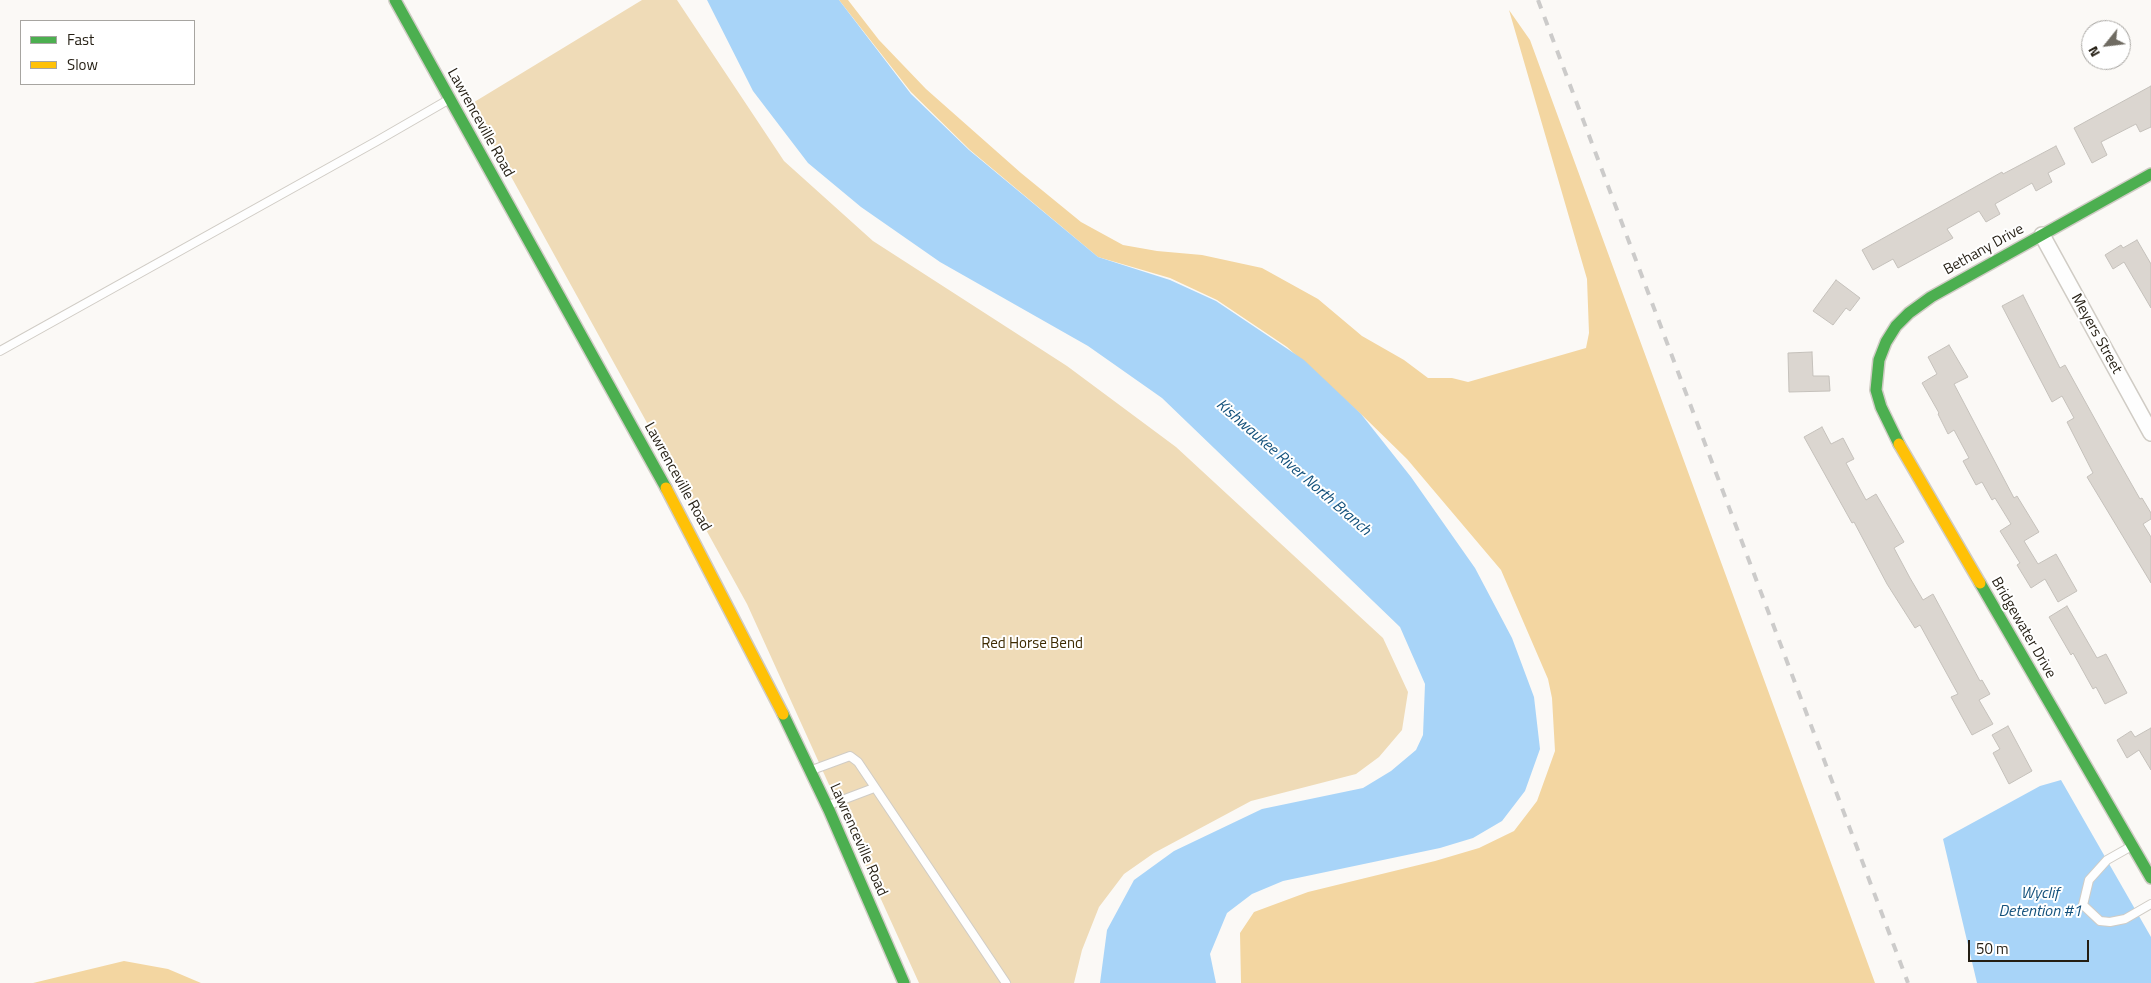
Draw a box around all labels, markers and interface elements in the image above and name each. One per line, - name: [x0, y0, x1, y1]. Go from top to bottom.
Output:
- legend: [20, 20, 195, 85]
- north arrow: [2081, 20, 2131, 70]
- text: Fast: [67, 28, 94, 51]
- text: N: [2082, 43, 2105, 61]
- text: Slow: [67, 53, 98, 76]
- street label: Lawrenceville Road: [443, 66, 517, 180]
- street label: Bethany Drive: [1941, 221, 2027, 279]
- street label: Meyers Street: [2067, 291, 2125, 377]
- water label: Kishwaukee River North Branch: [1212, 396, 1374, 540]
- street label: Lawrenceville Road: [640, 420, 714, 534]
- street label: Bridgewater Drive: [1987, 574, 2059, 682]
- park label: Red Horse Bend: [981, 635, 1083, 653]
- street label: Lawrenceville Road: [825, 781, 891, 899]
- water label: Wyclif Detention #1: [1998, 884, 2082, 922]
- scale bar: [1971, 930, 2092, 962]
- text: 50 m: [1976, 937, 2009, 960]

